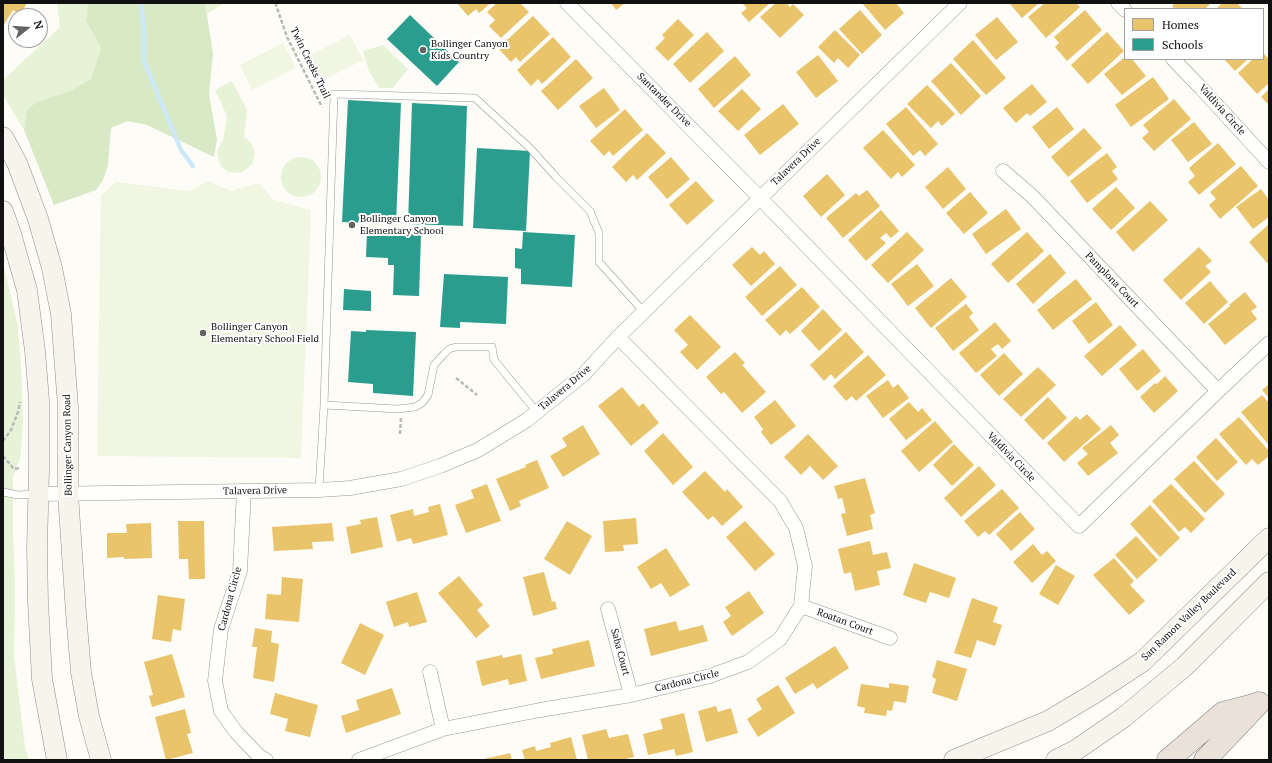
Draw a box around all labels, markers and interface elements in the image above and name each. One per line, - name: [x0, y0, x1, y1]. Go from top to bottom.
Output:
- north arrow: [8, 8, 48, 48]
- legend: [1124, 8, 1264, 60]
- text: Homes: [1162, 17, 1199, 32]
- text: N: [31, 19, 46, 31]
- street label: Twin Creeks Trail: [288, 25, 332, 101]
- text: Schools: [1162, 37, 1203, 52]
- place label: Bollinger Canyon Kids Country: [431, 38, 508, 62]
- marker: Bollinger Canyon Kids Country: [418, 45, 428, 55]
- street label: Santander Drive: [634, 70, 694, 130]
- street label: Valdivia Circle: [1196, 82, 1248, 138]
- street label: Talavera Drive: [769, 135, 823, 189]
- place label: Bollinger Canyon Elementary School: [360, 213, 444, 236]
- marker: Bollinger Canyon Elementary School: [347, 220, 357, 230]
- street label: Pamplona Court: [1083, 250, 1141, 310]
- place label: Bollinger Canyon Elementary School Field: [211, 321, 319, 344]
- marker: Bollinger Canyon Elementary School Field: [198, 328, 208, 338]
- street label: Talavera Drive: [537, 363, 593, 413]
- street label: Bollinger Canyon Road: [61, 394, 75, 496]
- street label: Valdivia Circle: [984, 430, 1038, 484]
- street label: Talavera Drive: [223, 484, 287, 498]
- street label: Cardona Circle: [216, 566, 244, 632]
- street label: San Ramon Valley Boulevard: [1139, 567, 1239, 663]
- street label: Roatan Court: [815, 606, 875, 638]
- street label: Saba Court: [608, 627, 632, 677]
- street label: Cardona Circle: [654, 667, 720, 695]

